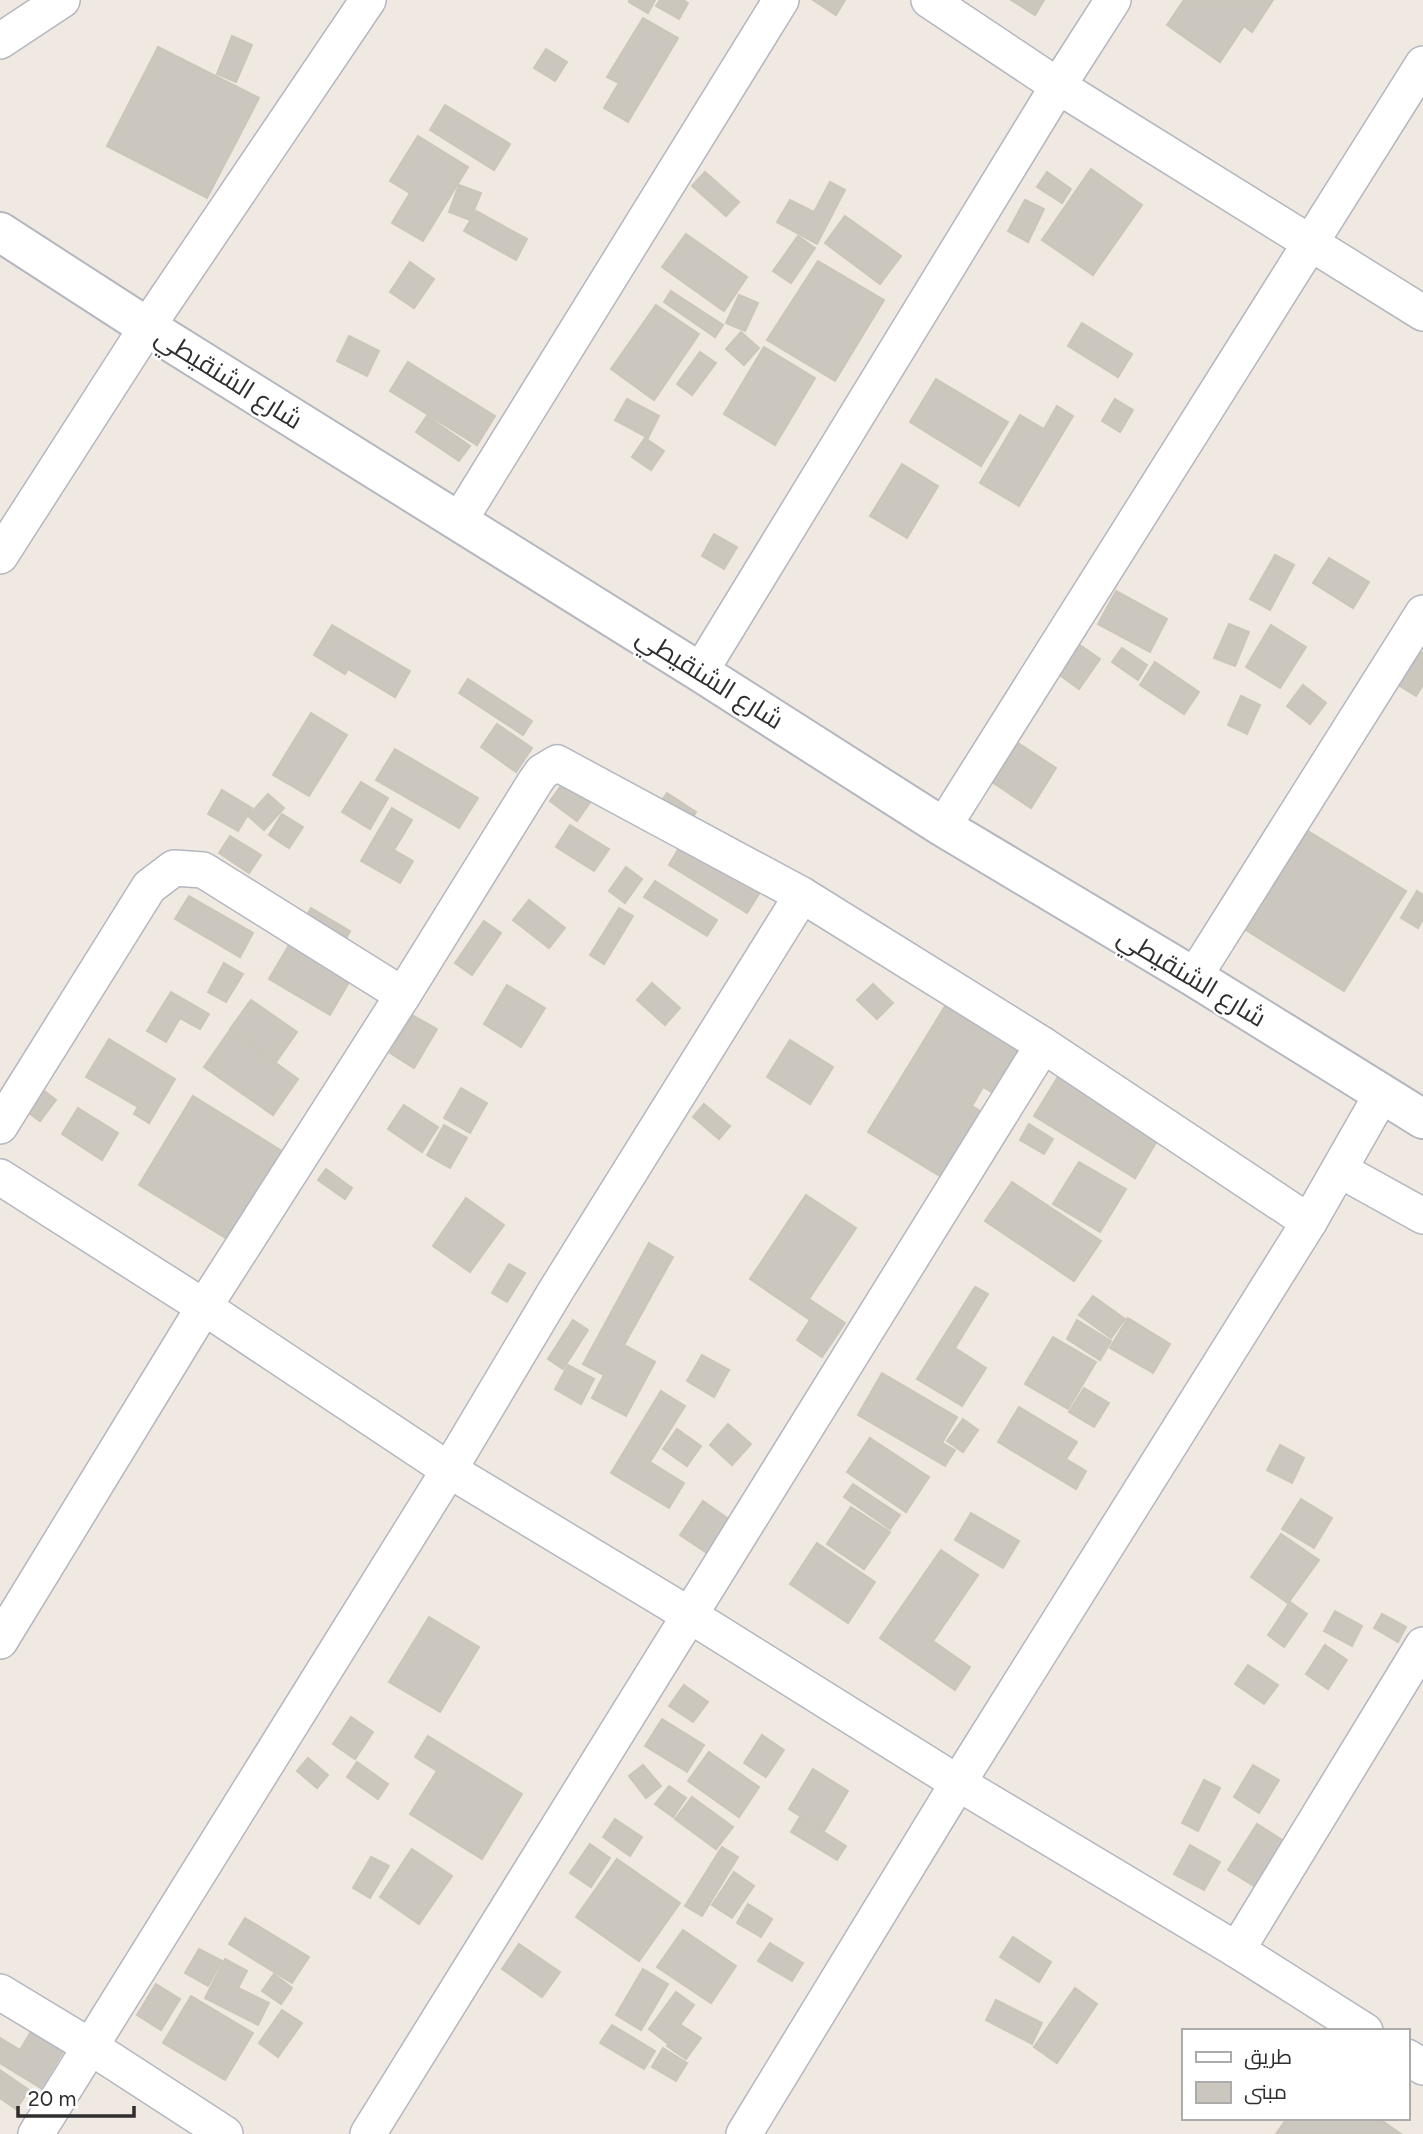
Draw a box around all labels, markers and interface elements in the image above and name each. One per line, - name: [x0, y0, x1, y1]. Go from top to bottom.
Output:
- street label: شارع الشنقيطي: [147, 320, 309, 440]
- street label: شارع الشنقيطي: [628, 620, 790, 740]
- street label: شارع الشنقيطي: [1109, 920, 1272, 1038]
- legend: [1182, 2029, 1409, 2120]
- text: طريق: [1244, 2044, 1292, 2070]
- scale bar: [18, 2074, 133, 2118]
- text: مبنى: [1244, 2079, 1287, 2105]
- text: 20 m: [28, 2086, 76, 2111]

